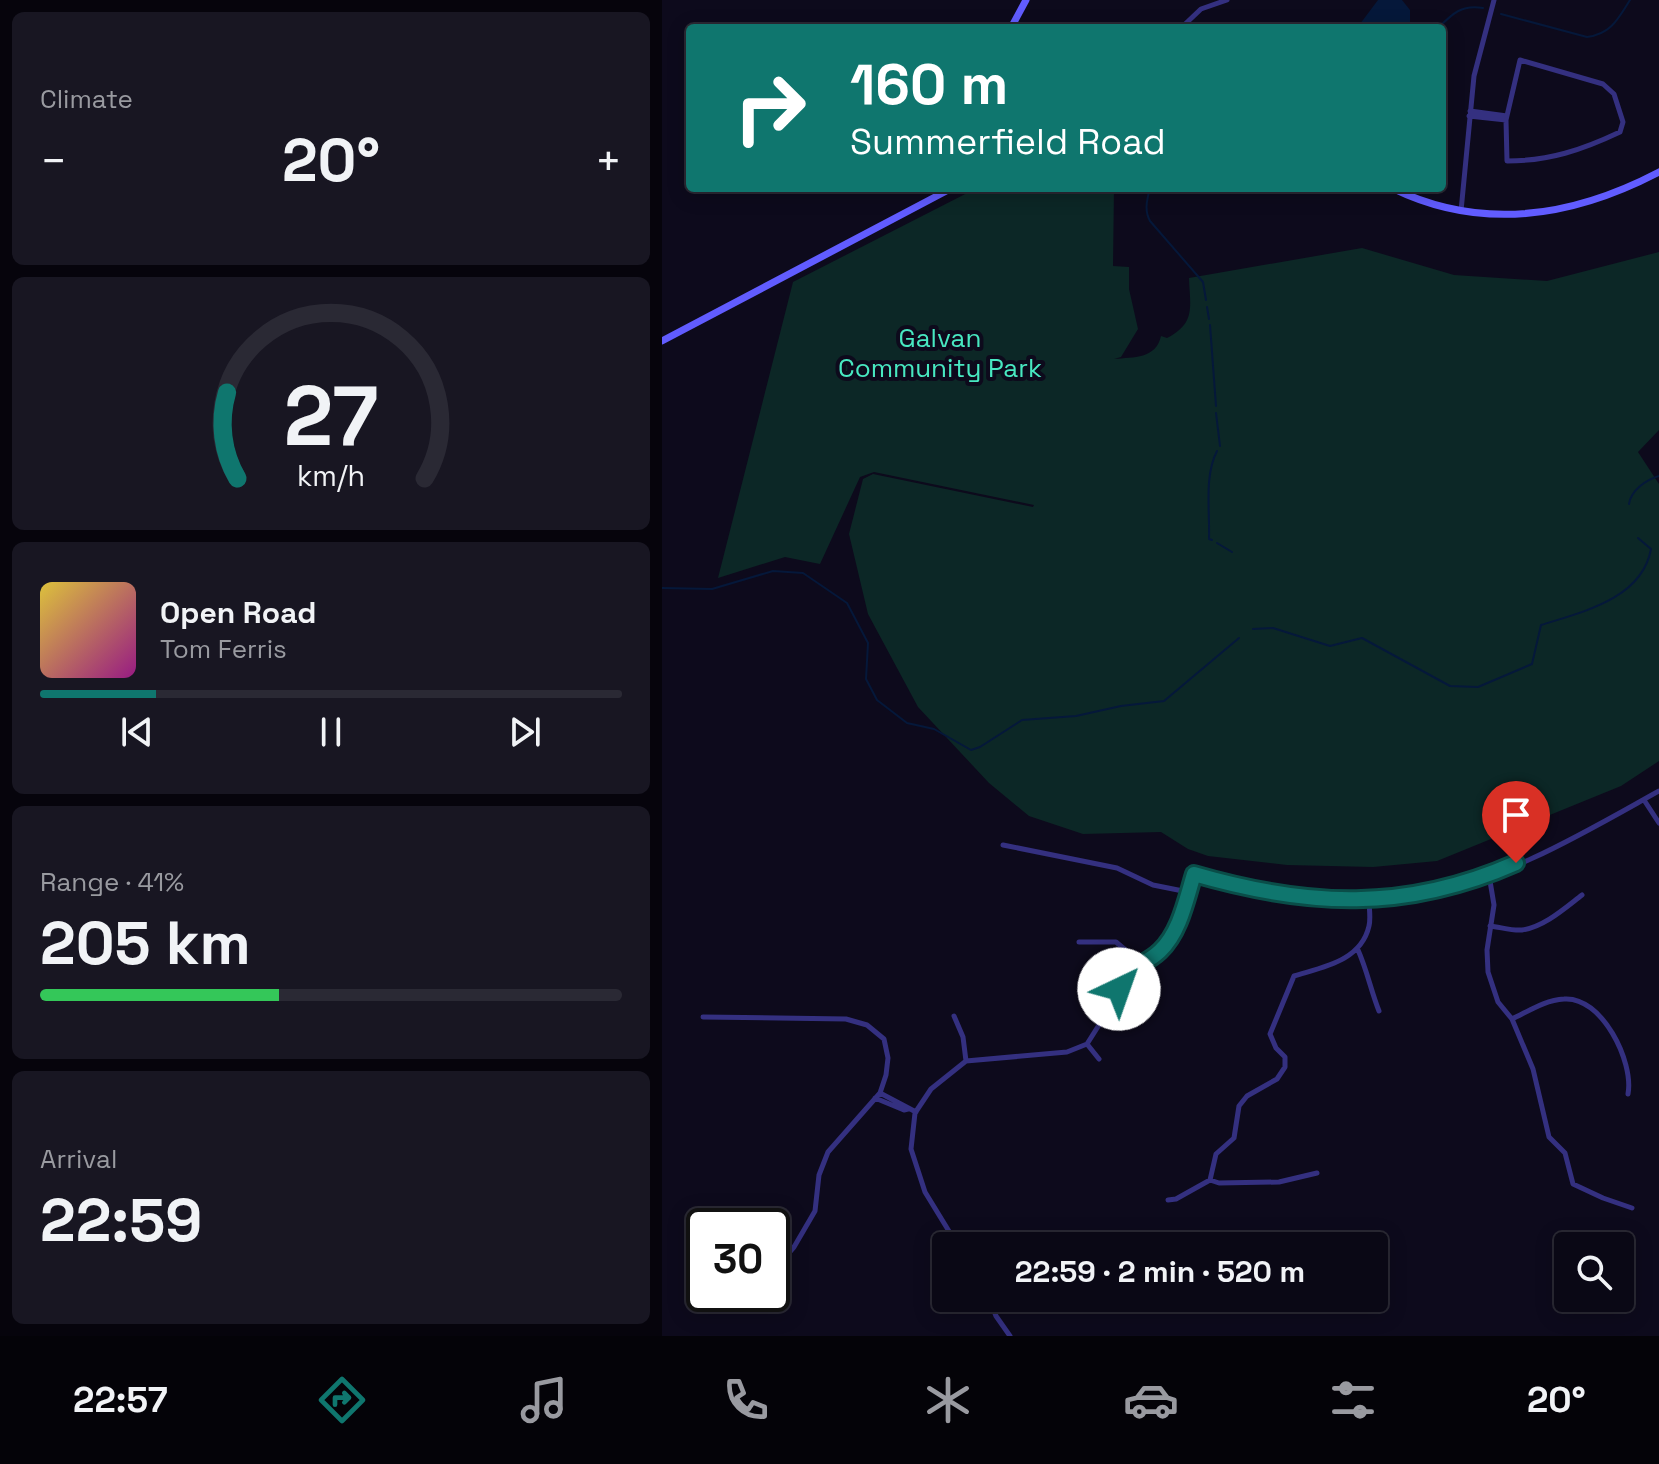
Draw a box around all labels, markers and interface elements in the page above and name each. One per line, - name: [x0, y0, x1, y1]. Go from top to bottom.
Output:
- text: 160 m: [850, 49, 1008, 120]
- icon: right: [718, 56, 822, 160]
- text: Climate: [40, 82, 133, 116]
- text: Summerfield Road: [850, 119, 1166, 165]
- text: 20°: [282, 122, 380, 199]
- text: −: [40, 133, 67, 189]
- text: +: [595, 133, 622, 189]
- park label: Galvan Community Park: [838, 321, 1042, 385]
- text: 27: [284, 363, 378, 469]
- text: km/h: [297, 458, 365, 494]
- text: Open Road: [160, 593, 316, 632]
- text: Tom Ferris: [160, 632, 287, 666]
- icon: previous: [115, 710, 159, 754]
- icon: pause: [309, 710, 353, 754]
- icon: next: [503, 710, 547, 754]
- pin: [1482, 781, 1550, 863]
- icon: arrive: [1494, 793, 1538, 837]
- text: Range · 41%: [40, 865, 184, 899]
- text: 205 km: [40, 905, 251, 982]
- position arrow: [1077, 947, 1161, 1031]
- text: Arrival: [40, 1142, 117, 1176]
- text: 22:59: [40, 1182, 202, 1259]
- speed limit sign: 30: [686, 1208, 790, 1312]
- map controls: [1554, 1232, 1634, 1312]
- button: search: [1554, 1232, 1634, 1312]
- text: 22:59 · 2 min · 520 m: [1015, 1252, 1305, 1291]
- icon: directions: [314, 1372, 370, 1428]
- icon: music: [516, 1372, 572, 1428]
- icon: phone: [718, 1372, 774, 1428]
- icon: climate: [920, 1372, 976, 1428]
- icon: car: [1123, 1372, 1179, 1428]
- icon: filters: [1325, 1372, 1381, 1428]
- text: 22:57: [73, 1377, 168, 1423]
- text: 20°: [1527, 1377, 1586, 1423]

